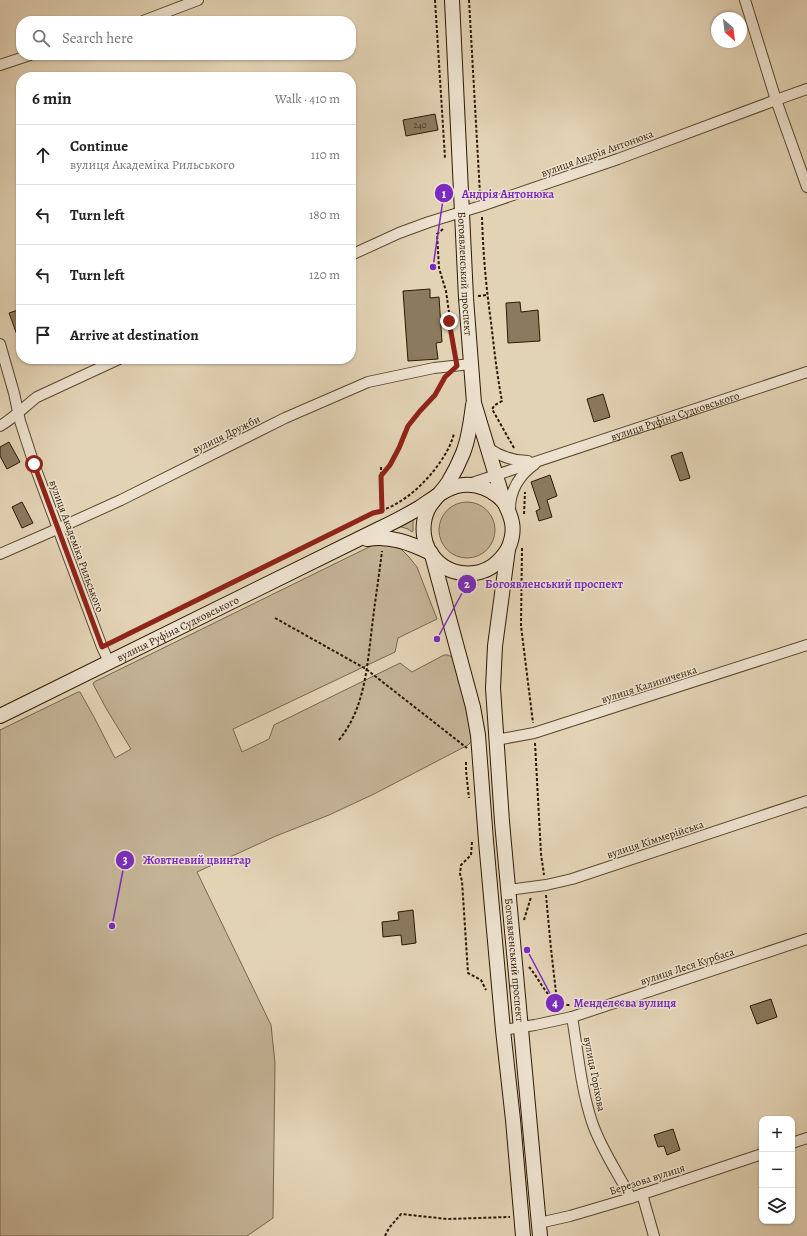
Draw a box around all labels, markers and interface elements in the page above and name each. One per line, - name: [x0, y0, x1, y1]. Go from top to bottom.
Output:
- north arrow: [711, 12, 747, 48]
- search box: [16, 16, 356, 60]
- icon: search: [30, 27, 52, 49]
- text: Search here: [62, 28, 133, 48]
- text: 6 min: [32, 87, 72, 110]
- text: Walk · 410 m: [275, 90, 340, 107]
- house number: 240: [413, 119, 427, 131]
- street label: вулиця Андрія Антонюка: [539, 126, 656, 181]
- text: Continue: [70, 136, 128, 156]
- icon: ahead: [32, 144, 54, 166]
- text: 110 m: [311, 146, 340, 163]
- text: вулиця Академіка Рильського: [70, 156, 235, 173]
- callout: Андрія Антонюка: [434, 181, 563, 205]
- text: 1: [442, 186, 447, 202]
- text: Андрія Антонюка: [461, 186, 555, 202]
- icon: left: [32, 204, 54, 226]
- text: Turn left: [70, 205, 125, 225]
- text: 180 m: [309, 206, 340, 223]
- street label: Богоявленський проспект: [454, 211, 476, 336]
- icon: left: [32, 264, 54, 286]
- text: Turn left: [70, 265, 125, 285]
- text: 120 m: [309, 266, 340, 283]
- route end: [440, 312, 458, 330]
- icon: arrive: [32, 324, 54, 346]
- text: Arrive at destination: [70, 325, 199, 345]
- street label: вулиця Руфіна Судковського: [609, 388, 742, 445]
- street label: вулиця Дружби: [190, 412, 263, 457]
- route start: [25, 455, 43, 473]
- street label: вулиця Академіка Рильського: [46, 478, 108, 615]
- callout: Богоявленський проспект: [457, 572, 630, 596]
- text: 2: [464, 576, 470, 592]
- text: Богоявленський проспект: [485, 576, 623, 592]
- street label: вулиця Руфіна Судковського: [114, 592, 242, 665]
- street label: вулиця Калиниченка: [599, 662, 700, 707]
- street label: вулиця Кіммерійська: [605, 816, 706, 862]
- callout: Жовтневий цвинтар: [115, 848, 259, 872]
- text: 3: [122, 852, 128, 868]
- text: Жовтневий цвинтар: [143, 852, 252, 868]
- street label: Богоявленський проспект: [501, 897, 527, 1023]
- street label: вулиця Леся Курбаса: [638, 944, 737, 989]
- callout: Менделєєва вулиця: [545, 991, 684, 1015]
- text: 4: [552, 995, 558, 1011]
- text: Менделєєва вулиця: [574, 995, 676, 1011]
- street label: вулиця Горіхова: [580, 1035, 609, 1114]
- map controls: [759, 1116, 795, 1224]
- button: +: [759, 1116, 795, 1152]
- button: −: [759, 1152, 795, 1188]
- street label: Березова вулиця: [607, 1160, 687, 1199]
- button: layers: [759, 1188, 795, 1224]

